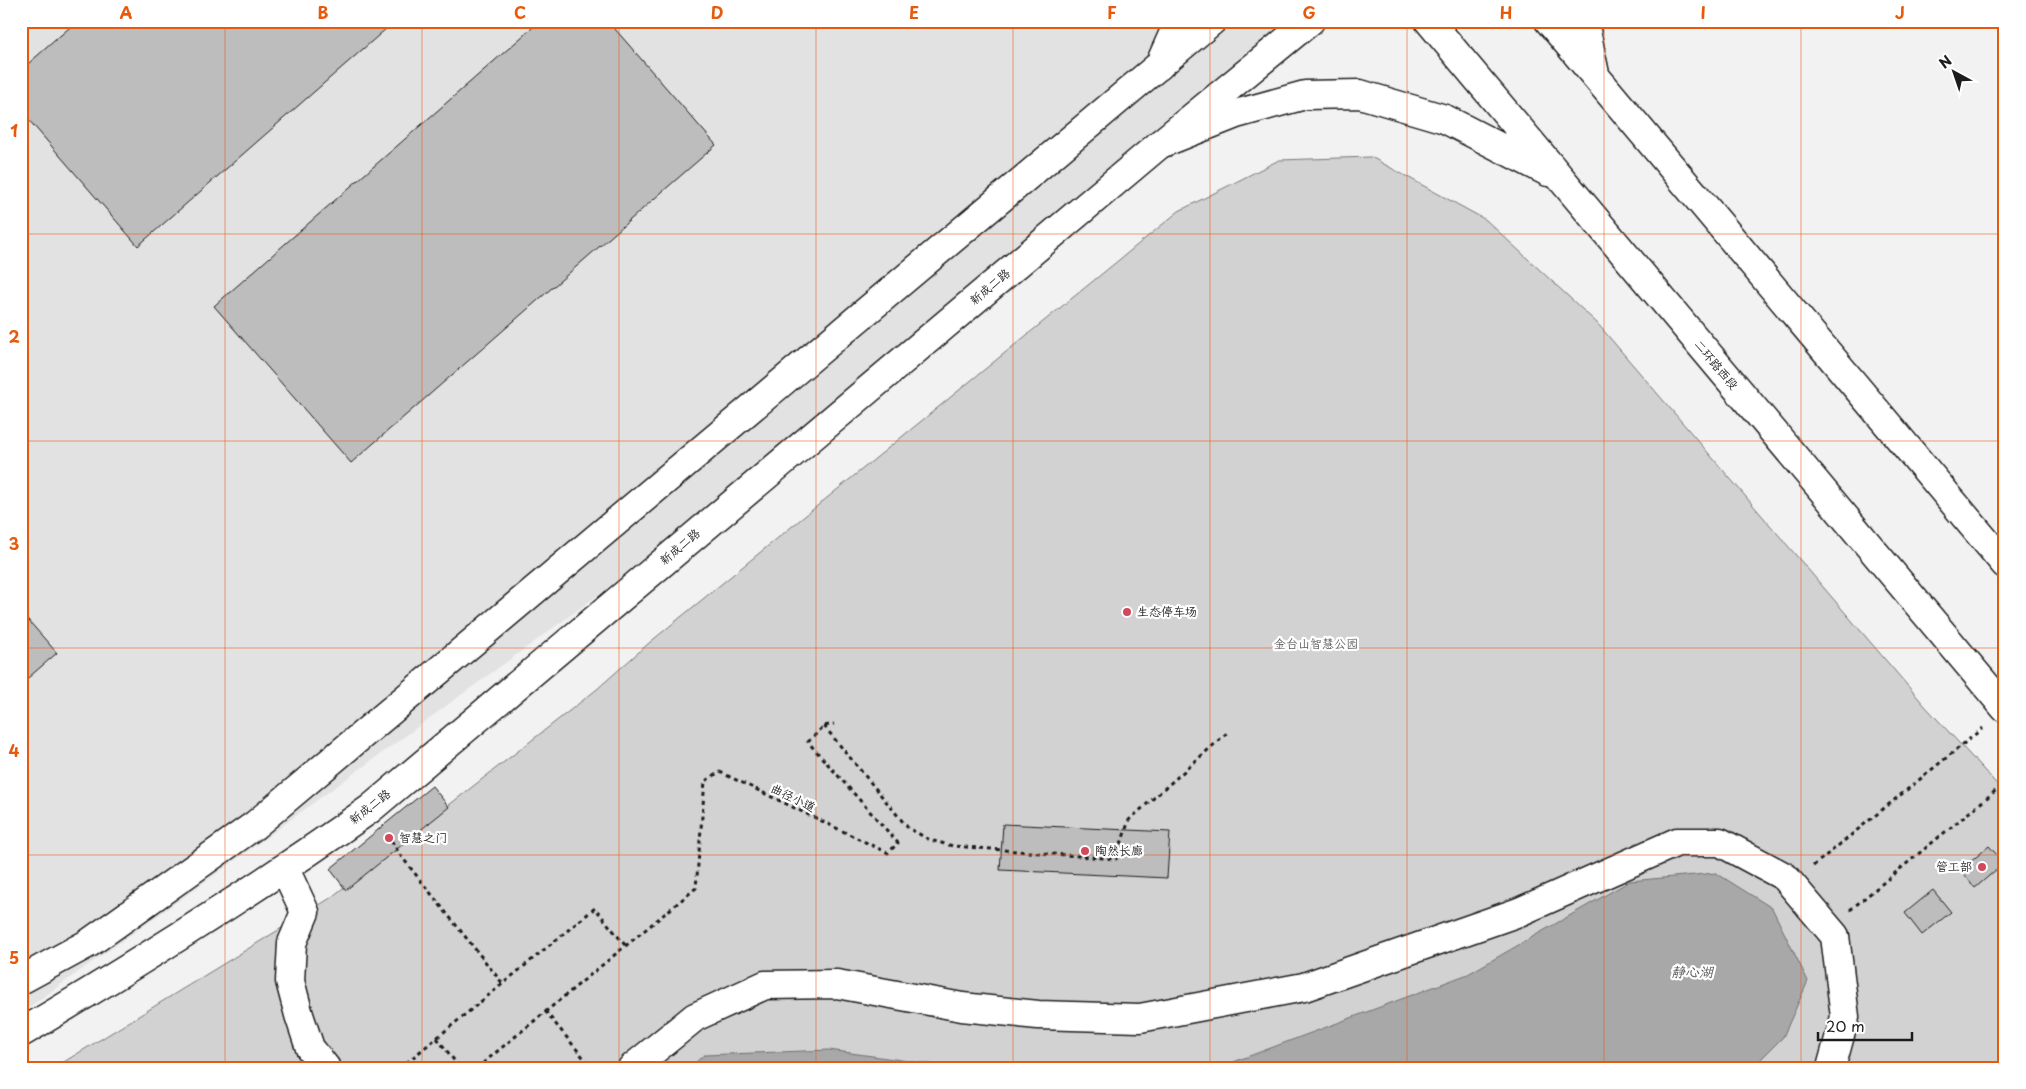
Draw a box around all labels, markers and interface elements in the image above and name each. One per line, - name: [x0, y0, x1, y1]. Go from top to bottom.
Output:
- text: A: [120, 0, 133, 24]
- text: B: [318, 0, 329, 24]
- text: C: [514, 0, 526, 24]
- text: D: [711, 0, 723, 24]
- text: E: [909, 0, 919, 24]
- text: F: [1107, 0, 1117, 24]
- text: G: [1302, 0, 1316, 24]
- text: H: [1500, 0, 1512, 24]
- text: I: [1700, 0, 1706, 24]
- text: J: [1895, 0, 1905, 24]
- north arrow: [1928, 48, 1978, 98]
- text: N: [1934, 50, 1956, 73]
- text: 1: [10, 118, 18, 142]
- street label: 新成二路: [965, 264, 1014, 309]
- text: 2: [8, 324, 20, 348]
- street label: 二环路西段: [1691, 336, 1743, 393]
- street label: 新成二路: [655, 524, 704, 569]
- text: 3: [9, 531, 19, 555]
- place label: 生态停车场: [1137, 602, 1197, 620]
- marker: 生态停车场: [1121, 606, 1133, 618]
- park label: 金台山智慧公园: [1274, 634, 1358, 652]
- text: 4: [9, 738, 20, 762]
- street label: 曲径小道: [768, 778, 819, 816]
- street label: 新成二路: [345, 784, 394, 828]
- place label: 智慧之门: [399, 828, 447, 846]
- marker: 智慧之门: [383, 832, 395, 844]
- place label: 陶然长廊: [1095, 841, 1143, 859]
- marker: 陶然长廊: [1079, 845, 1091, 857]
- place label: 管工部: [1936, 857, 1972, 875]
- marker: 管工部: [1976, 861, 1988, 873]
- text: 5: [9, 945, 19, 969]
- water label: 静心湖: [1671, 961, 1715, 982]
- scale bar: [1818, 1009, 1912, 1041]
- text: 20 m: [1826, 1014, 1865, 1037]

